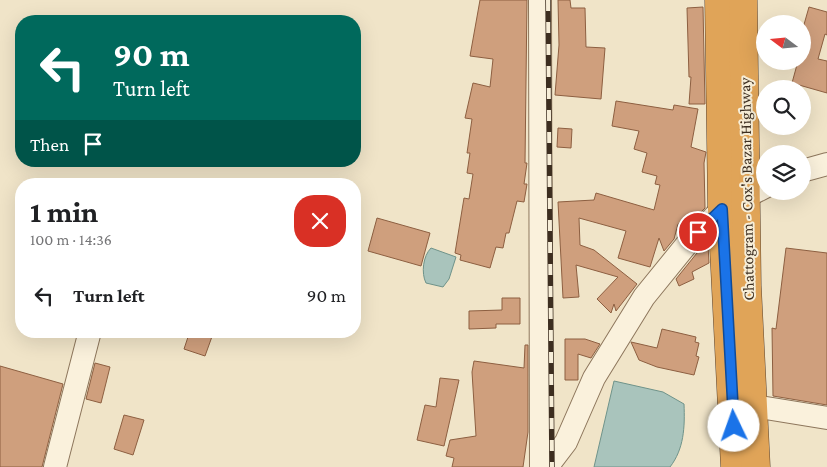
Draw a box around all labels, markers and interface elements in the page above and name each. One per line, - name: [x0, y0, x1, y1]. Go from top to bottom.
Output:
- north arrow: [756, 15, 811, 70]
- map controls: [756, 15, 811, 200]
- icon: left: [30, 35, 95, 100]
- text: 90 m: [113, 35, 190, 74]
- text: Turn left: [113, 76, 190, 101]
- street label: Chattogram - Cox's Bazar Highway: [736, 77, 758, 301]
- button: search: [756, 80, 811, 135]
- icon: arrive: [79, 130, 107, 158]
- text: Then: [30, 134, 69, 155]
- button: layers: [756, 145, 811, 200]
- text: 1 min: [30, 195, 98, 228]
- button: close: [294, 195, 346, 247]
- pin: [677, 211, 719, 253]
- icon: arrive: [684, 218, 712, 246]
- text: 100 m · 14:36: [30, 231, 112, 248]
- icon: left: [30, 282, 58, 310]
- text: Turn left: [73, 285, 145, 306]
- text: 90 m: [307, 285, 346, 306]
- position arrow: [707, 399, 759, 451]

